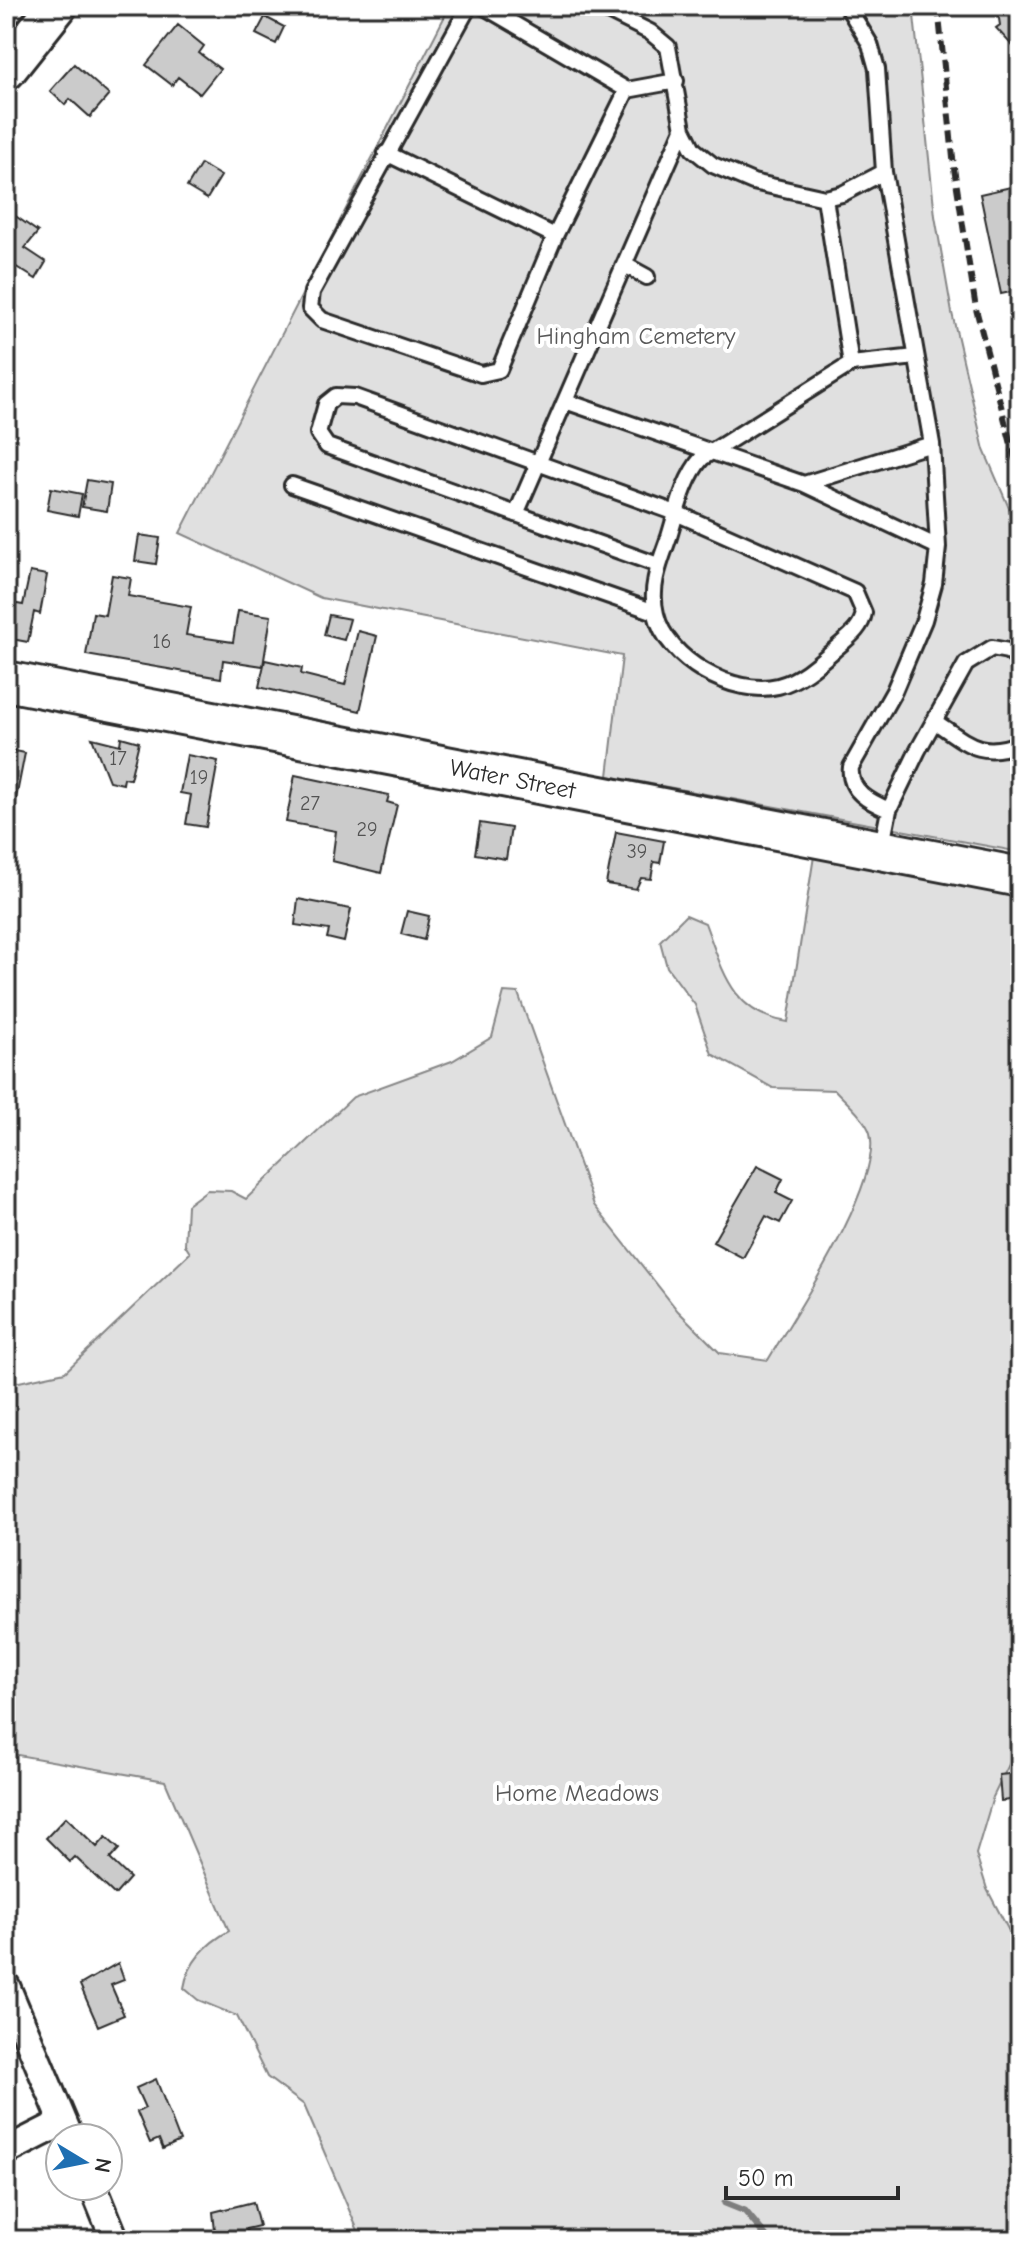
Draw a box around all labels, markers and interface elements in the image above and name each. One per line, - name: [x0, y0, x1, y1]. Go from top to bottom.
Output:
- park label: Hingham Cemetery: [537, 322, 736, 350]
- house number: 16: [153, 630, 171, 653]
- house number: 17: [109, 747, 127, 770]
- street label: Water Street: [447, 753, 579, 805]
- house number: 19: [190, 766, 208, 789]
- house number: 27: [300, 792, 320, 815]
- house number: 29: [356, 818, 378, 841]
- house number: 39: [627, 840, 647, 863]
- park label: Home Meadows: [495, 1779, 659, 1807]
- north arrow: [44, 2122, 124, 2202]
- scale bar: [726, 2150, 898, 2200]
- text: N: [89, 2156, 117, 2175]
- text: 50 m: [738, 2164, 794, 2192]

